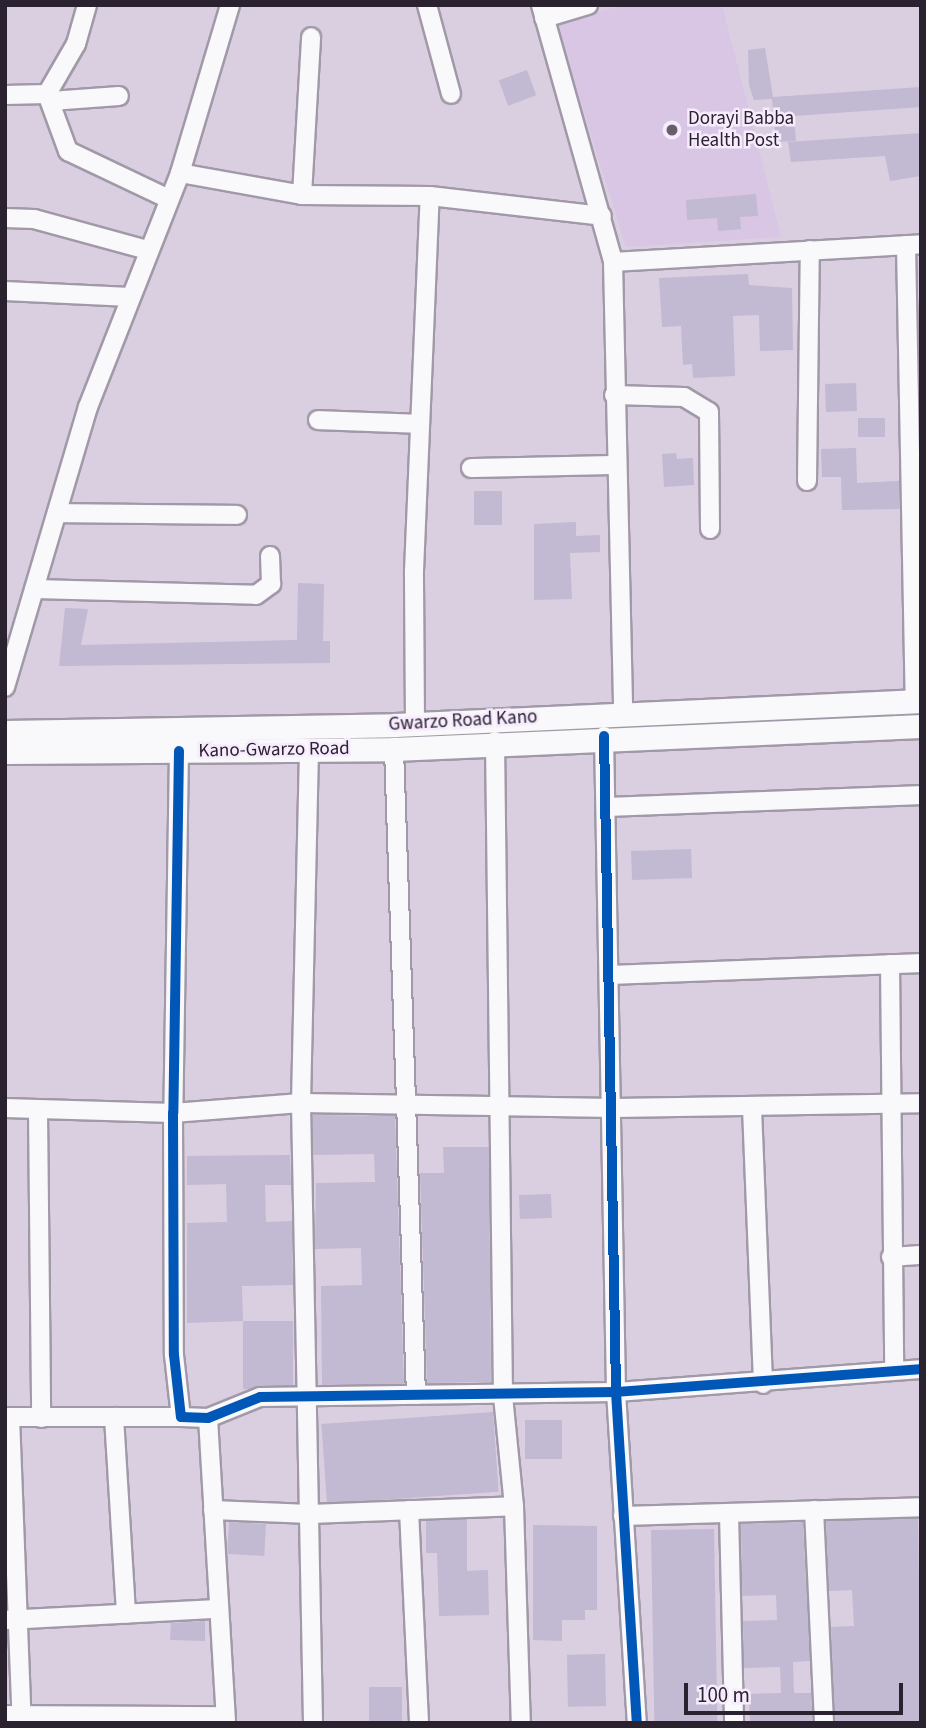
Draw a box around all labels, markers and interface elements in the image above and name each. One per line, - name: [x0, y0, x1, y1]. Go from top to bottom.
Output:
- place label: Dorayi Babba Health Post: [688, 108, 794, 152]
- marker: Dorayi Babba Health Post: [662, 120, 682, 140]
- street label: Gwarzo Road Kano: [388, 706, 538, 736]
- street label: Kano-Gwarzo Road: [198, 737, 350, 763]
- scale bar: [688, 1668, 907, 1712]
- text: 100 m: [697, 1680, 750, 1710]

